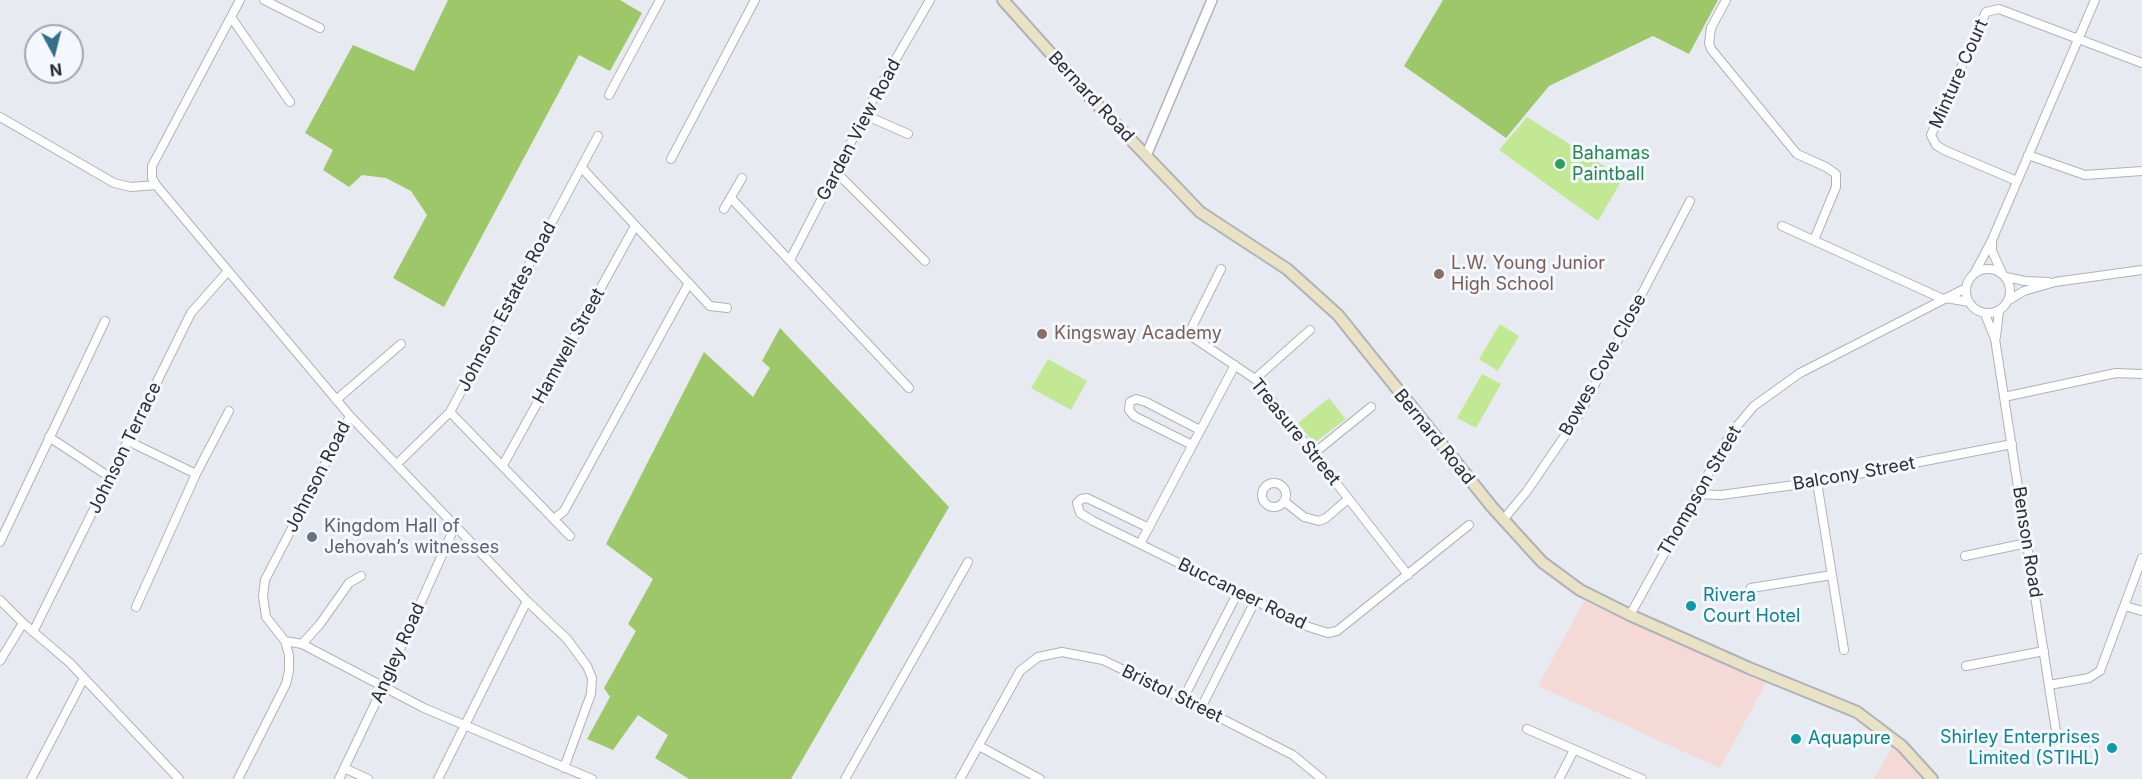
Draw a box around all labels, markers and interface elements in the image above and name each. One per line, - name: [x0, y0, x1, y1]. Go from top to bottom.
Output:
- street label: Minture Court: [1925, 16, 1993, 132]
- north arrow: [24, 24, 84, 84]
- street label: Bernard Road: [1044, 47, 1138, 147]
- street label: Garden View Road: [813, 55, 905, 205]
- text: N: [49, 59, 63, 81]
- place label: Bahamas Paintball: [1572, 143, 1650, 186]
- marker: Bahamas Paintball: [1553, 157, 1567, 171]
- street label: Johnson Estates Road: [453, 219, 561, 395]
- place label: L.W. Young Junior High School: [1451, 253, 1605, 296]
- marker: L.W. Young Junior High School: [1432, 267, 1446, 281]
- street label: Hamwell Street: [528, 284, 610, 408]
- street label: Bowes Cove Close: [1555, 290, 1651, 440]
- place label: Kingsway Academy: [1054, 323, 1222, 345]
- marker: Kingsway Academy: [1035, 327, 1049, 341]
- street label: Treasure Street: [1245, 374, 1345, 490]
- street label: Johnson Terrace: [84, 379, 166, 517]
- street label: Bernard Road: [1389, 385, 1479, 489]
- street label: Johnson Road: [281, 418, 355, 536]
- street label: Thompson Street: [1654, 422, 1746, 560]
- street label: Balcony Street: [1791, 453, 1917, 495]
- street label: Benson Road: [2008, 485, 2046, 599]
- place label: Kingdom Hall of Jehovah’s witnesses: [324, 516, 499, 558]
- marker: Kingdom Hall of Jehovah’s witnesses: [305, 530, 319, 544]
- street label: Buccaneer Road: [1174, 554, 1310, 634]
- place label: Rivera Court Hotel: [1703, 585, 1800, 628]
- marker: Rivera Court Hotel: [1684, 599, 1698, 613]
- street label: Angley Road: [366, 600, 430, 706]
- street label: Bristol Street: [1118, 660, 1226, 728]
- place label: Shirley Enterprises Limited (STIHL): [1940, 727, 2100, 770]
- place label: Aquapure: [1808, 728, 1891, 750]
- marker: Aquapure: [1789, 732, 1803, 746]
- marker: Shirley Enterprises Limited (STIHL): [2105, 741, 2119, 755]

